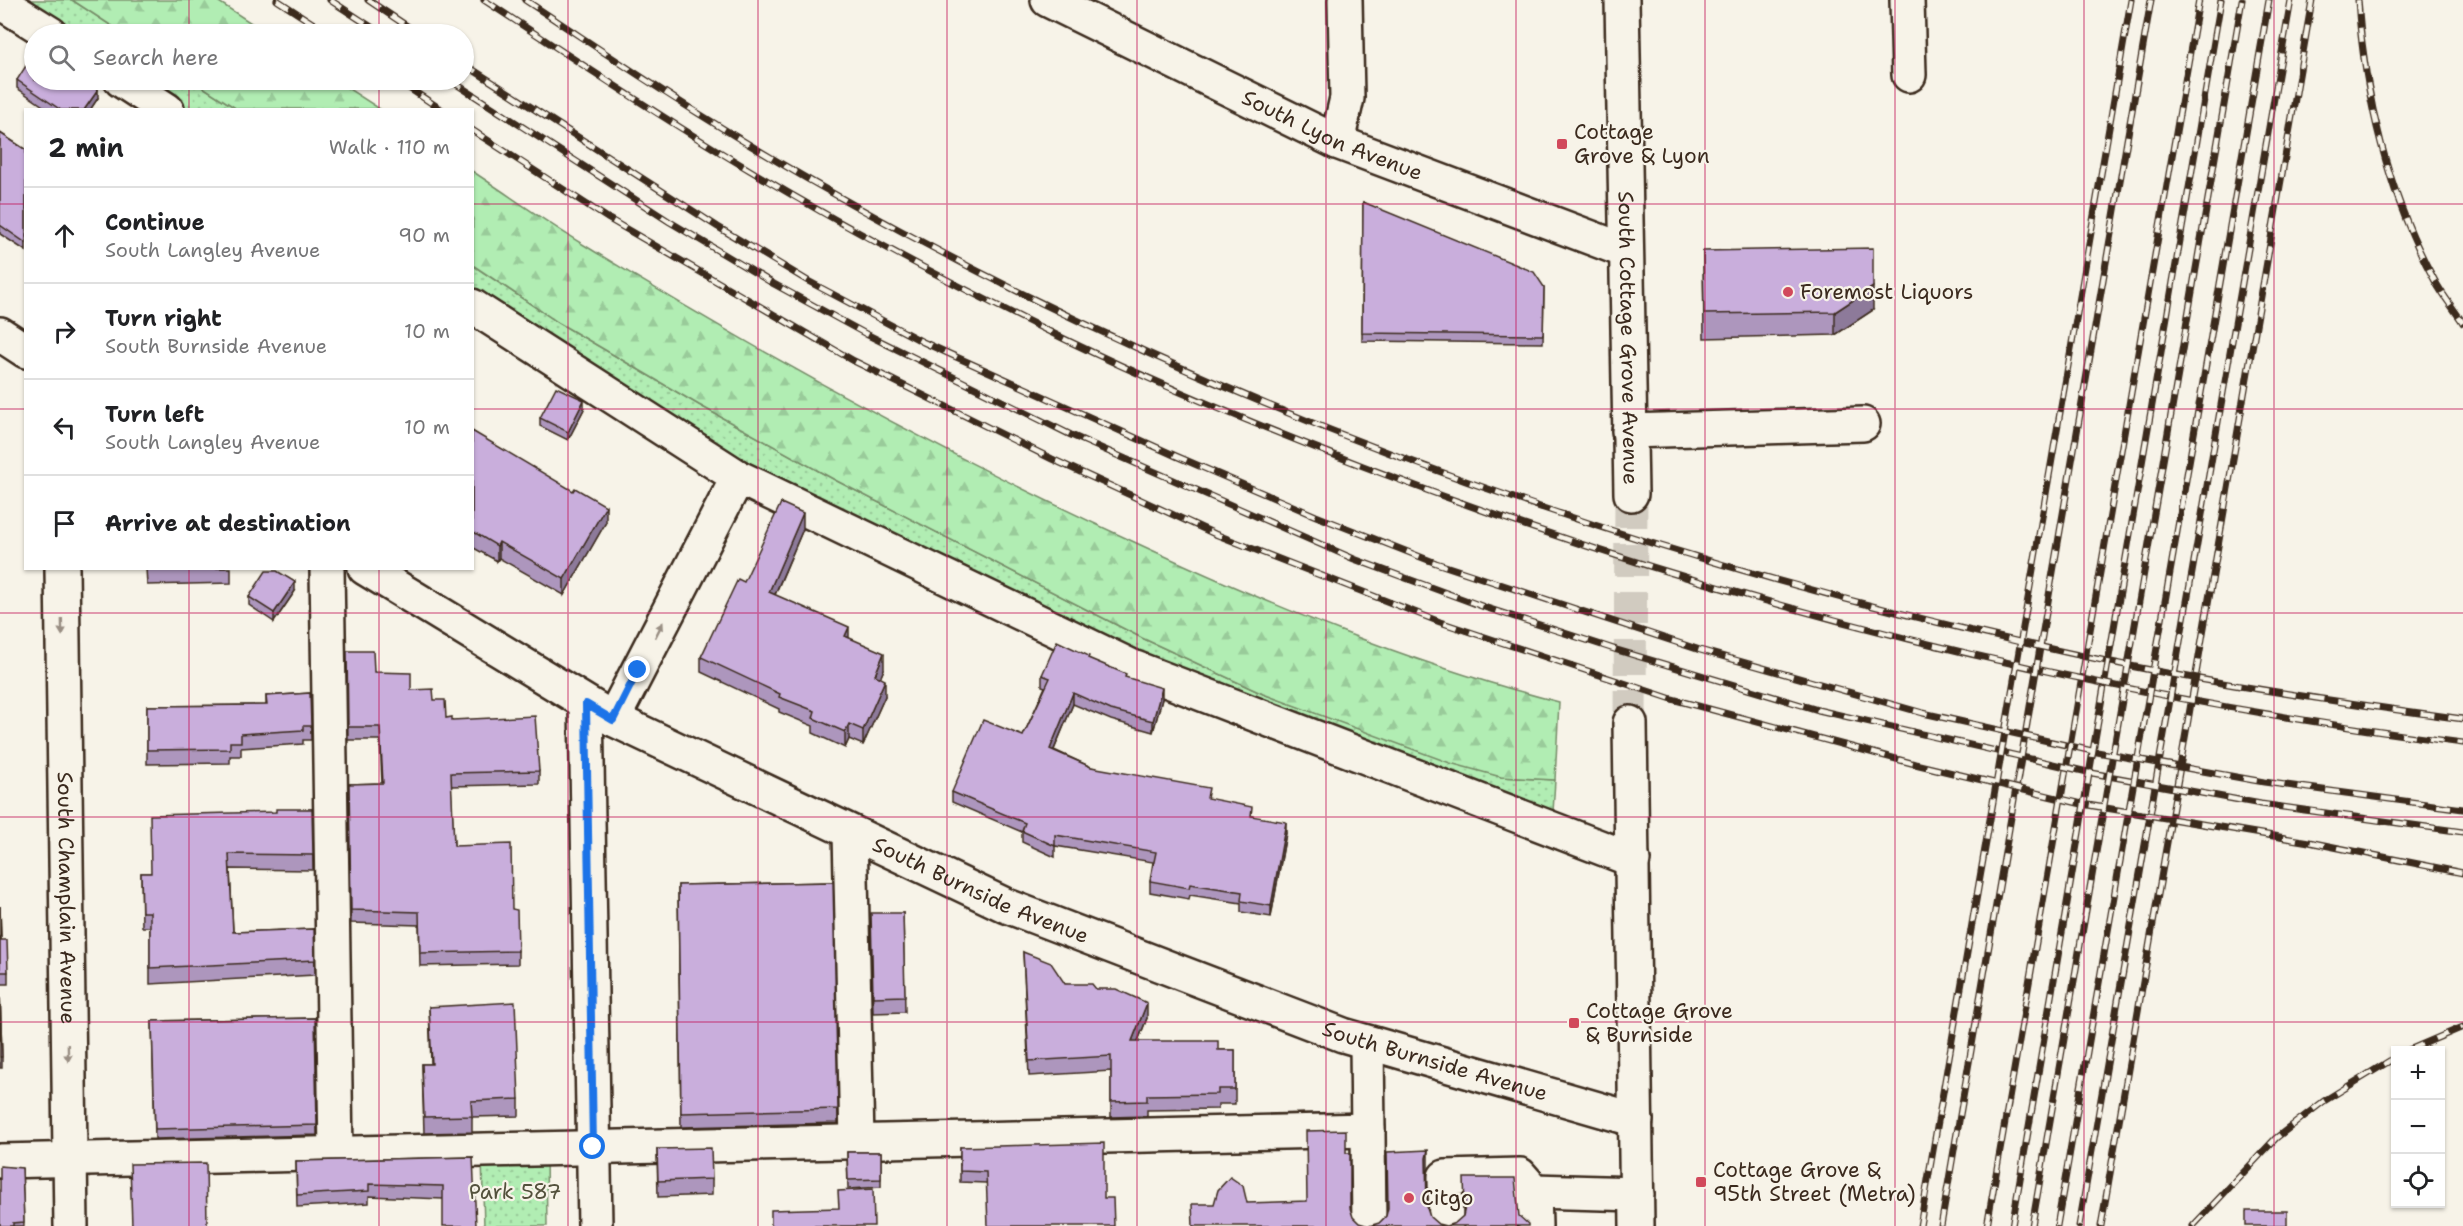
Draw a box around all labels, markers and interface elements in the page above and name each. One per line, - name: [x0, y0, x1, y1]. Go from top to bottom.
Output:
- search box: [24, 24, 474, 90]
- icon: search: [45, 41, 78, 74]
- text: Search here: [93, 43, 219, 72]
- street label: South Lyon Avenue: [1237, 83, 1426, 187]
- place label: Cottage Grove & Lyon: [1574, 118, 1710, 170]
- text: 2 min: [48, 130, 124, 165]
- text: Walk · 110 m: [329, 134, 450, 160]
- marker: Cottage Grove & Lyon: [1555, 137, 1569, 151]
- street label: South Cottage Grove Avenue: [1611, 191, 1645, 485]
- text: Continue: [105, 208, 205, 237]
- icon: ahead: [48, 219, 81, 252]
- text: 90 m: [398, 222, 450, 248]
- text: South Langley Avenue: [105, 237, 320, 263]
- place label: Foremost Liquors: [1800, 278, 1973, 306]
- marker: Foremost Liquors: [1781, 285, 1795, 299]
- text: Turn right: [105, 304, 222, 333]
- icon: right: [48, 315, 81, 348]
- text: 10 m: [404, 318, 450, 344]
- text: South Burnside Avenue: [105, 333, 327, 359]
- text: Turn left: [105, 400, 204, 429]
- icon: left: [48, 411, 81, 444]
- text: 10 m: [404, 414, 450, 440]
- text: South Langley Avenue: [105, 429, 320, 455]
- icon: arrive: [48, 507, 81, 540]
- text: Arrive at destination: [105, 509, 351, 538]
- one-way arrow: [58, 617, 67, 636]
- one-way arrow: [654, 621, 664, 638]
- route end: [624, 656, 650, 682]
- street label: South Champlain Avenue: [51, 771, 82, 1024]
- street label: South Burnside Avenue: [868, 830, 1093, 950]
- place label: Cottage Grove & Burnside: [1586, 997, 1733, 1049]
- street label: South Burnside Avenue: [1318, 1014, 1551, 1108]
- marker: Cottage Grove & Burnside: [1567, 1016, 1581, 1030]
- one-way arrow: [63, 1043, 73, 1062]
- map controls: [2391, 1046, 2445, 1208]
- button: +: [2391, 1046, 2445, 1100]
- button: −: [2391, 1100, 2445, 1154]
- route start: [579, 1133, 605, 1159]
- button: locate: [2391, 1154, 2445, 1208]
- place label: Cottage Grove & 95th Street (Metra): [1713, 1156, 1916, 1208]
- marker: Cottage Grove & 95th Street (Metra): [1694, 1175, 1708, 1189]
- park label: Park 587: [469, 1178, 561, 1206]
- place label: Citgo: [1421, 1184, 1473, 1212]
- marker: Citgo: [1402, 1191, 1416, 1205]

